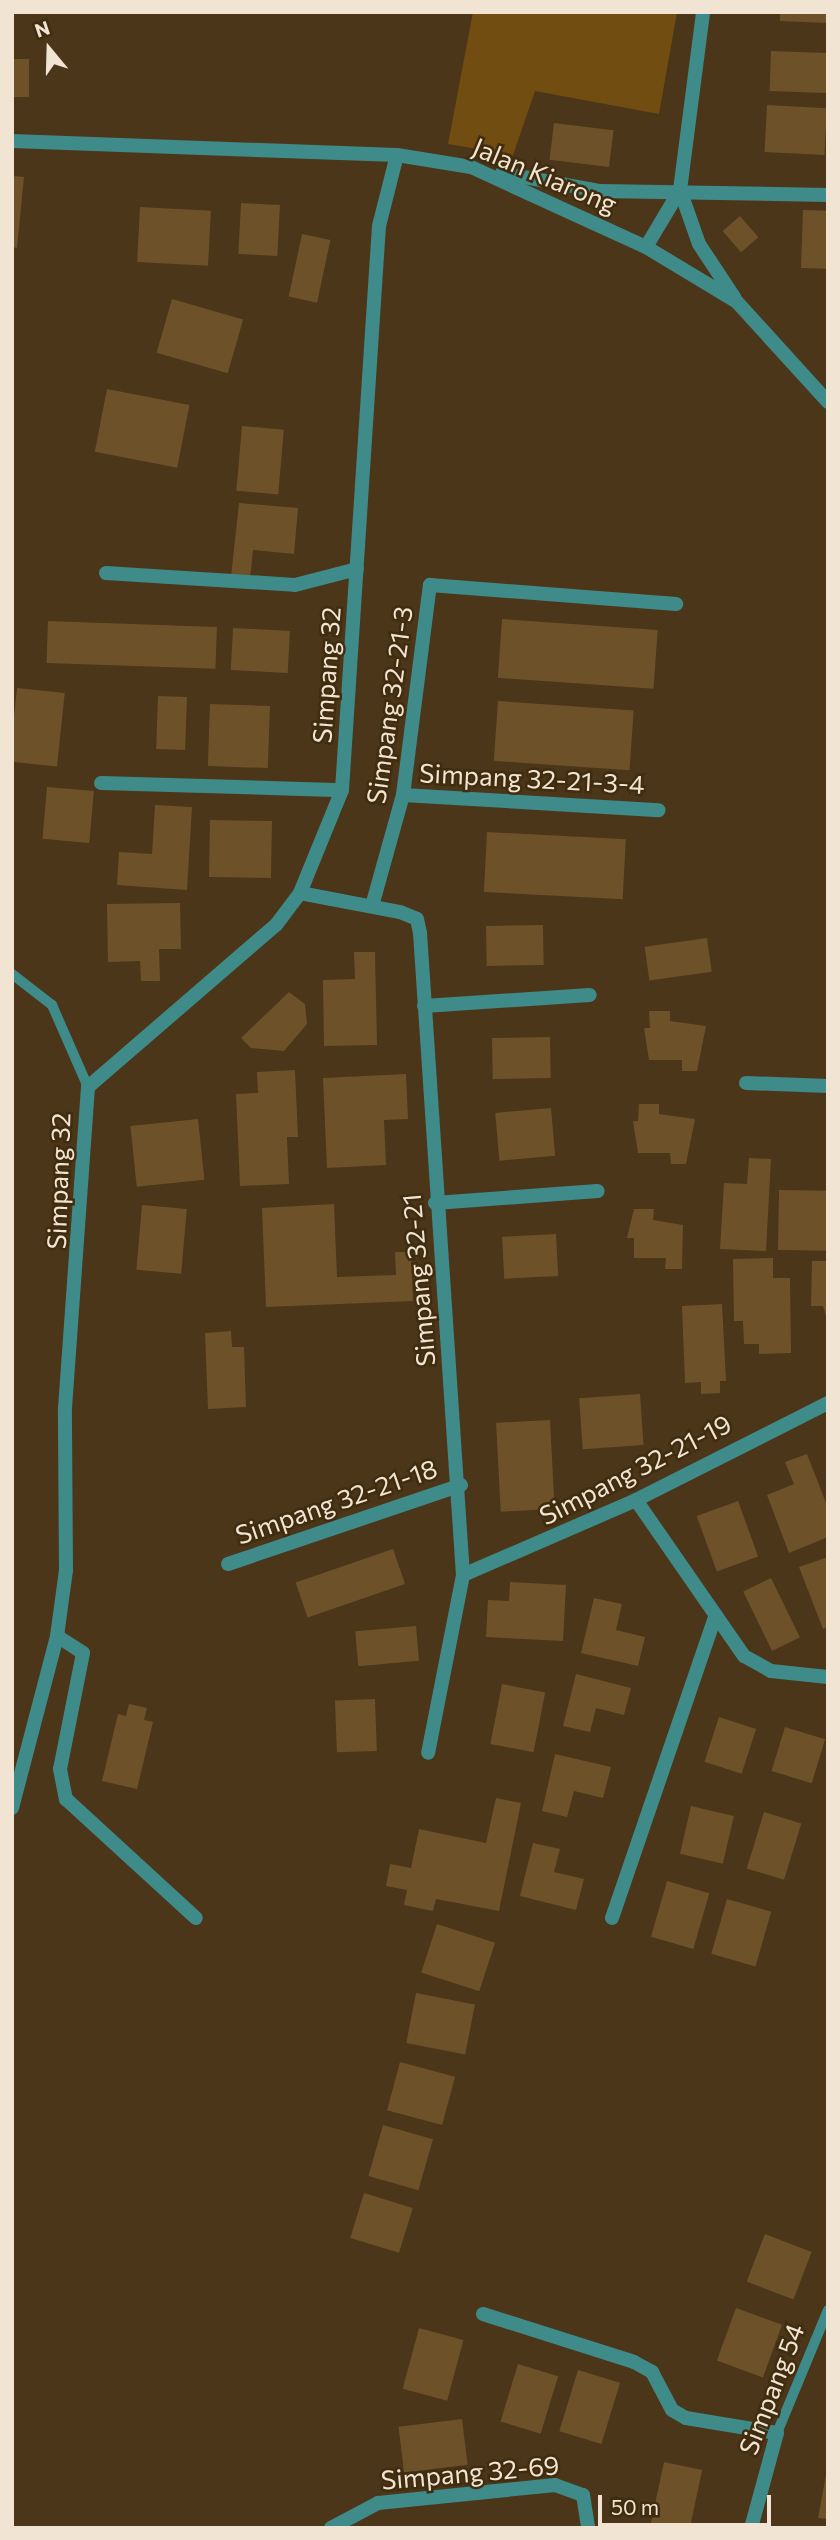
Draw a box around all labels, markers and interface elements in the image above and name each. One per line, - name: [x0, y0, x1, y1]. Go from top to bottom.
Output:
- north arrow: [14, 14, 84, 84]
- text: N: [32, 15, 52, 42]
- street label: Jalan Kiarong: [468, 131, 622, 219]
- street label: Simpang 32-21-3: [360, 604, 418, 806]
- street label: Simpang 32: [306, 606, 346, 744]
- street label: Simpang 32-21-3-4: [419, 757, 645, 799]
- street label: Simpang 32: [40, 1112, 76, 1250]
- street label: Simpang 32-21: [395, 1192, 441, 1368]
- street label: Simpang 32-21-19: [534, 1407, 736, 1531]
- street label: Simpang 32-21-18: [231, 1452, 441, 1550]
- street label: Simpang 54: [732, 2319, 810, 2459]
- street label: Simpang 32-69: [380, 2449, 560, 2495]
- scale bar: [602, 2480, 775, 2524]
- text: 50 m: [611, 2494, 659, 2519]

